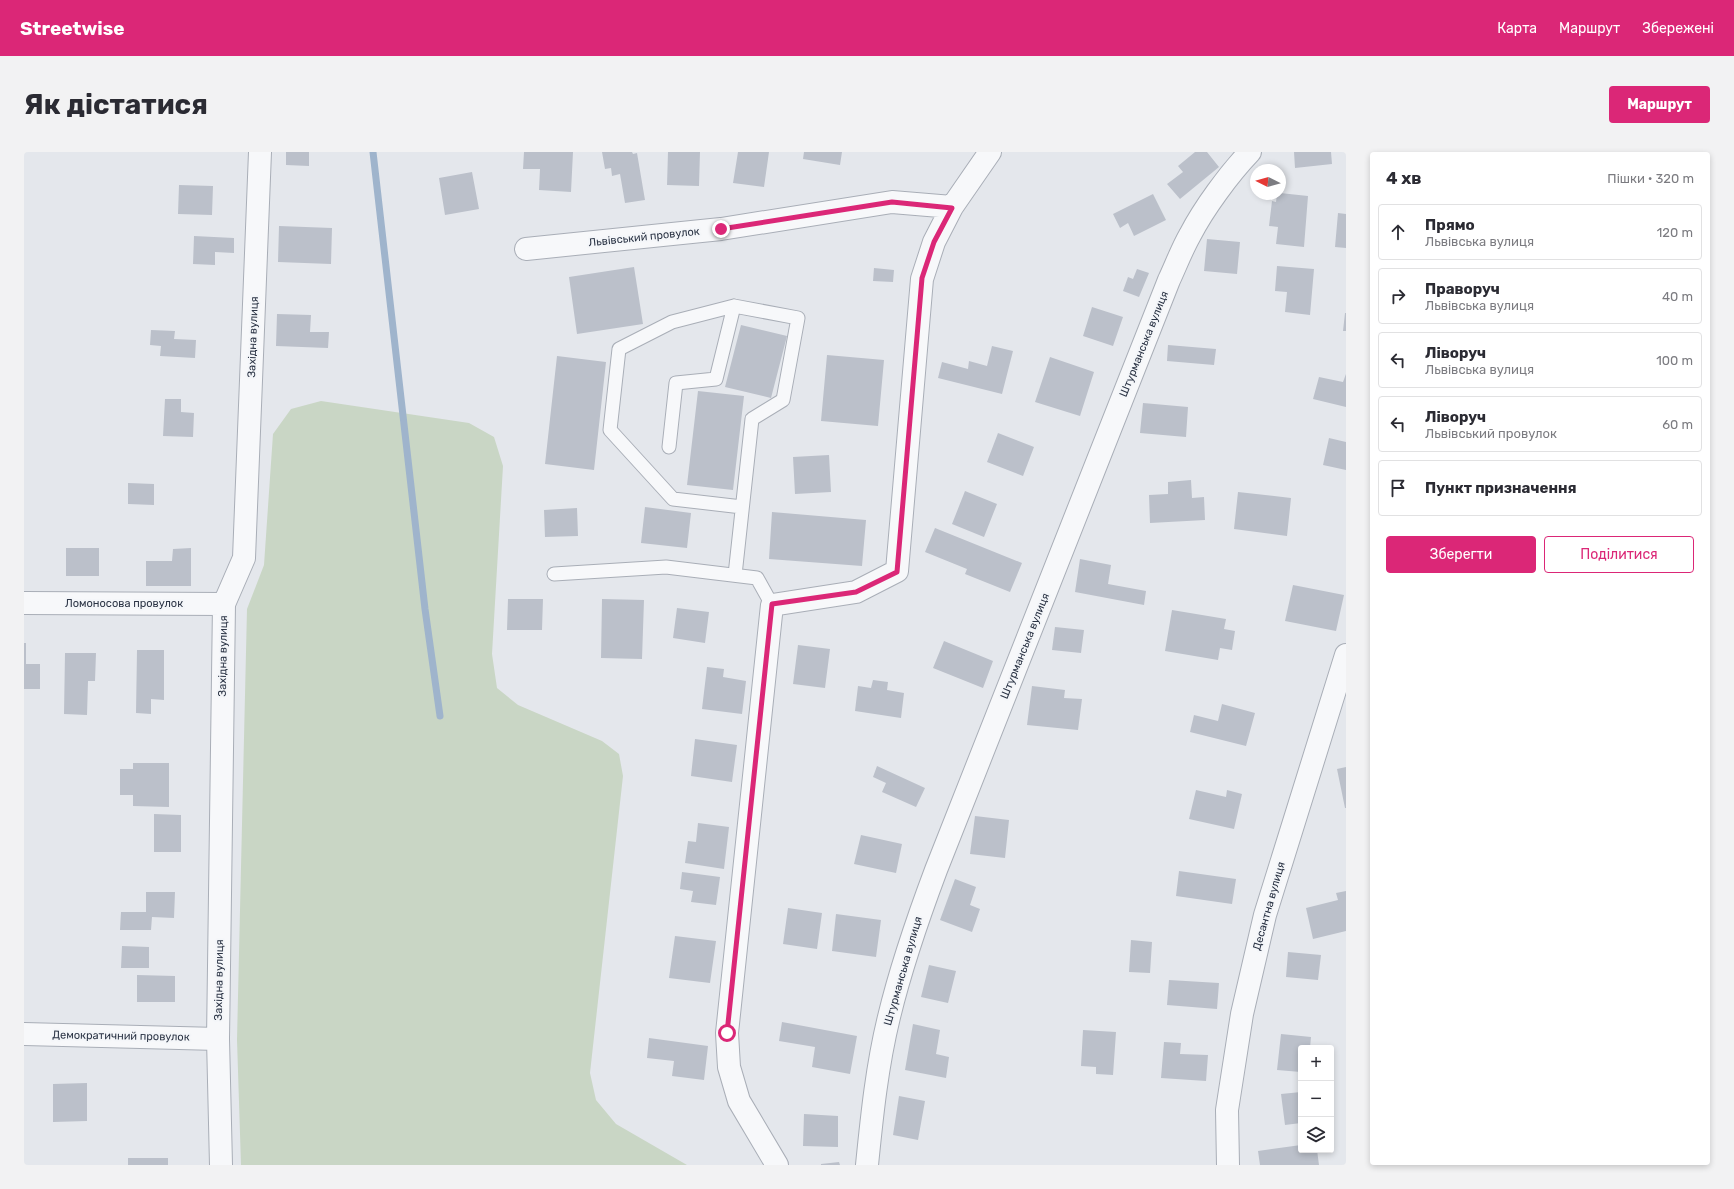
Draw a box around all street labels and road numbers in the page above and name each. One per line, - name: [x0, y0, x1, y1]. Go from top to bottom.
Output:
- street label: Львівський провулок: [588, 225, 700, 249]
- street label: Штурманська вулиця: [1117, 289, 1171, 399]
- street label: Західна вулиця: [245, 296, 261, 378]
- street label: Штурманська вулиця: [998, 591, 1052, 701]
- street label: Ломоносова провулок: [65, 597, 183, 610]
- street label: Західна вулиця: [216, 615, 230, 697]
- street label: Десантна вулиця: [1250, 860, 1288, 952]
- street label: Штурманська вулиця: [881, 915, 925, 1027]
- street label: Західна вулиця: [212, 939, 226, 1021]
- street label: Демократичний провулок: [52, 1028, 190, 1044]

